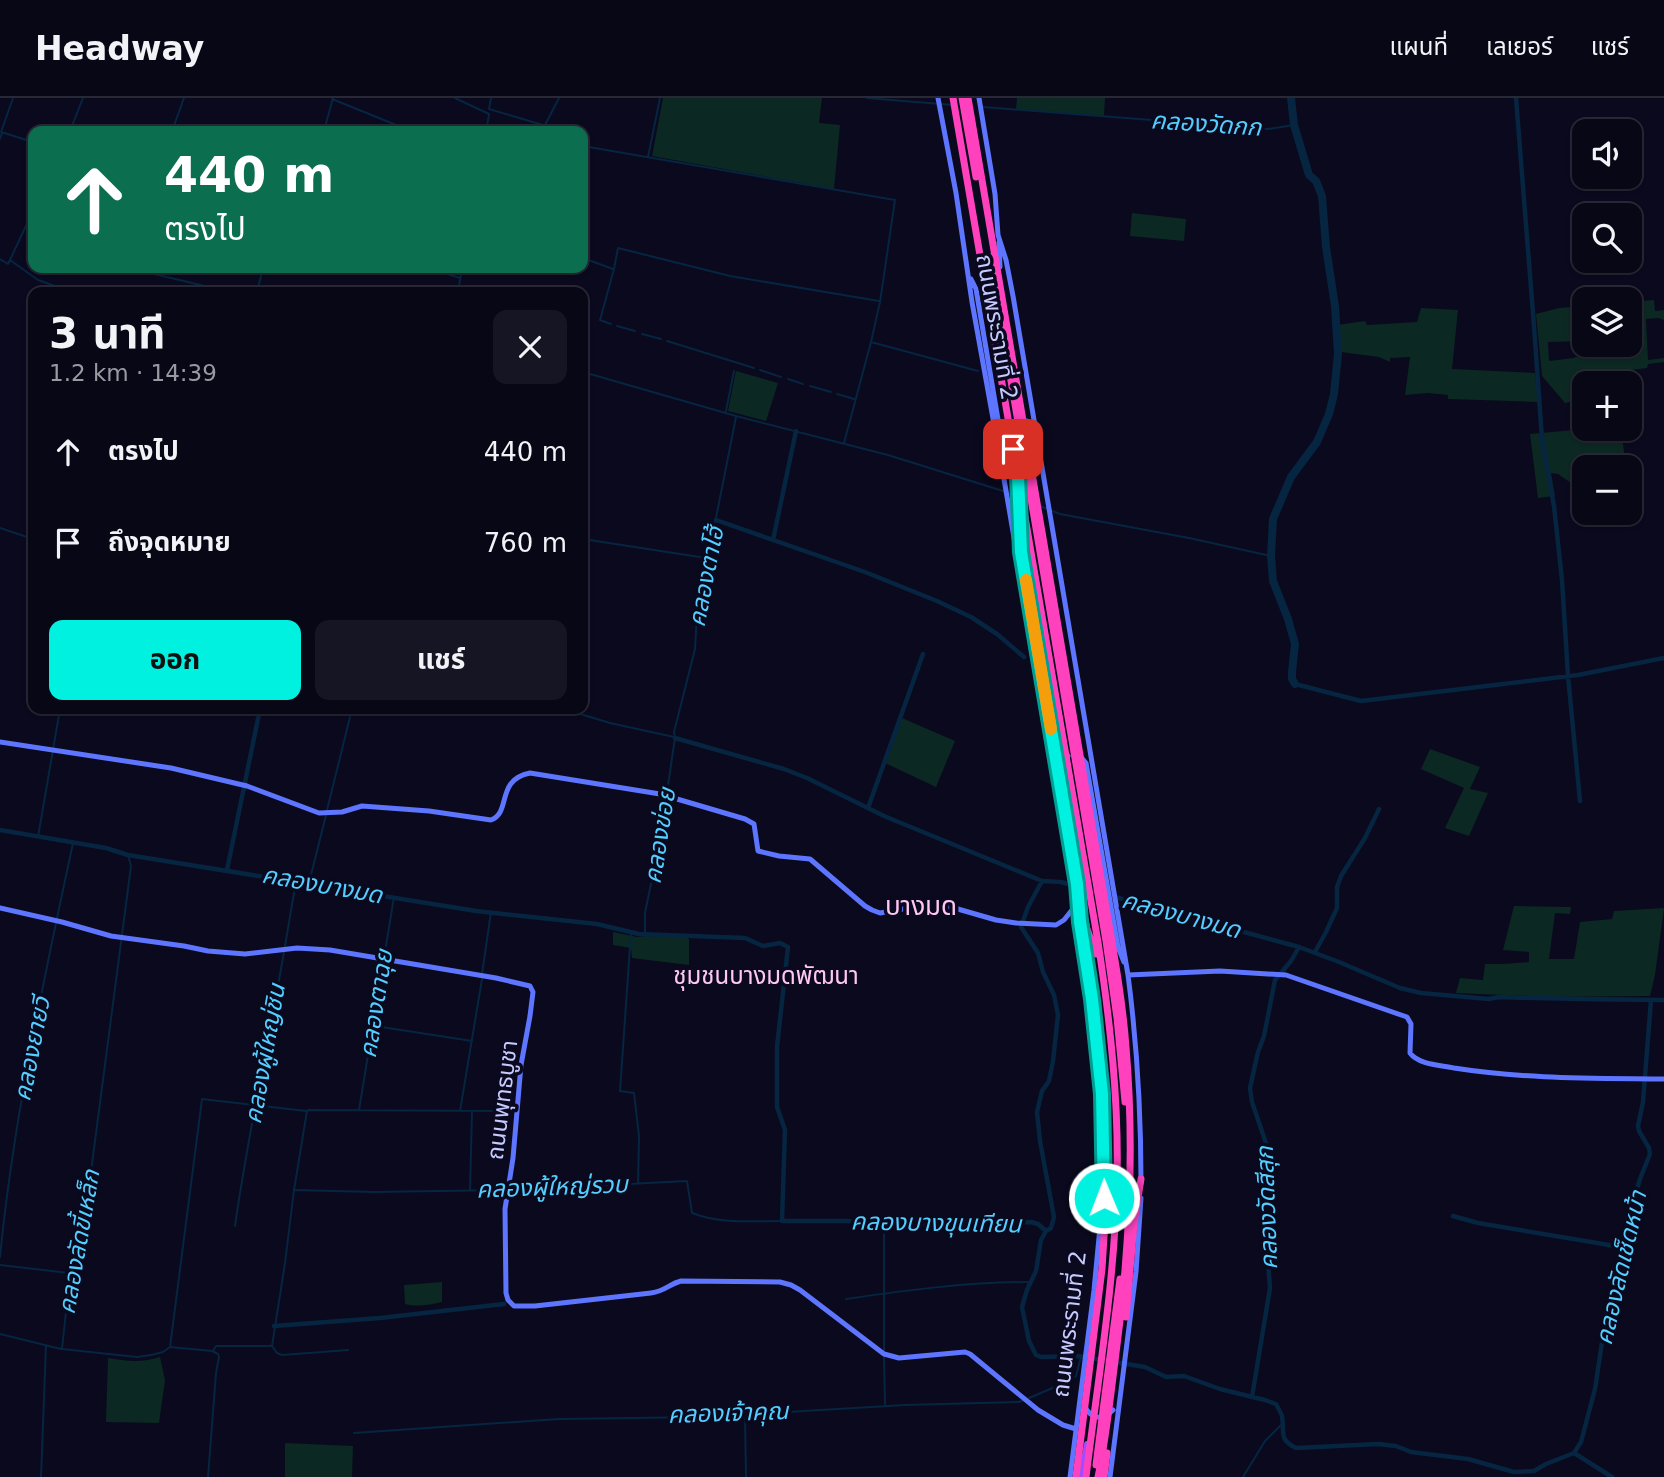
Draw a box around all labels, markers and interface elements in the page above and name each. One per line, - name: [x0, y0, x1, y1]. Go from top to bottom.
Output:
- text: Headway: [35, 29, 204, 68]
- text: แผนที่: [1390, 33, 1448, 61]
- text: เลเยอร์: [1486, 33, 1553, 61]
- text: แชร์: [1591, 33, 1629, 61]
- water label: คลองวัดกก: [1150, 106, 1264, 142]
- map controls: [1572, 119, 1642, 525]
- button: sound: [1572, 119, 1642, 189]
- text: 440 m: [164, 147, 334, 204]
- icon: ahead: [49, 154, 140, 245]
- button: search: [1572, 203, 1642, 273]
- text: ตรงไป: [164, 210, 246, 248]
- street label: ถนนพระรามที่ 2: [971, 252, 1026, 402]
- button: layers: [1572, 287, 1642, 357]
- text: 3 นาที: [49, 309, 165, 358]
- button: close: [493, 310, 567, 384]
- text: 1.2 km · 14:39: [49, 360, 217, 386]
- button: +: [1572, 371, 1642, 441]
- pin: [983, 419, 1043, 479]
- icon: arrive: [994, 430, 1032, 468]
- icon: ahead: [49, 433, 87, 471]
- text: ตรงไป: [108, 436, 179, 466]
- text: 440 m: [484, 437, 567, 467]
- button: −: [1572, 455, 1642, 525]
- water label: คลองตาโฮ้: [683, 521, 730, 629]
- icon: arrive: [49, 524, 87, 562]
- text: ถึงจุดหมาย: [108, 527, 231, 557]
- text: 760 m: [484, 528, 567, 558]
- button: ออก: [49, 620, 301, 700]
- button: แชร์: [315, 620, 567, 700]
- water label: คลองข่อย: [639, 785, 682, 886]
- water label: คลองบางมด: [260, 861, 386, 910]
- water label: คลองบางมด: [1119, 886, 1245, 945]
- district label: บางมด: [885, 891, 957, 921]
- water label: คลองตาฉุย: [354, 946, 400, 1060]
- district label: ชุมชนบางมดพัฒนา: [673, 962, 859, 991]
- water label: คลองผู้ใหญ่ชิน: [239, 981, 292, 1126]
- water label: คลองยายวี: [8, 992, 56, 1103]
- street label: ถนนพุทธบูชา: [482, 1039, 524, 1162]
- water label: คลองวัดสีสุก: [1251, 1144, 1284, 1270]
- position arrow: [1067, 1161, 1141, 1235]
- water label: คลองลัดขี้เหล็ก: [50, 1166, 106, 1316]
- water label: คลองผู้ใหญ่รวบ: [476, 1170, 630, 1205]
- water label: คลองลัดเช็ดหน้า: [1590, 1187, 1653, 1348]
- water label: คลองบางขุนเทียน: [850, 1208, 1023, 1240]
- street label: ถนนพระรามที่ 2: [1044, 1249, 1091, 1399]
- water label: คลองเจ้าคุณ: [667, 1397, 790, 1430]

